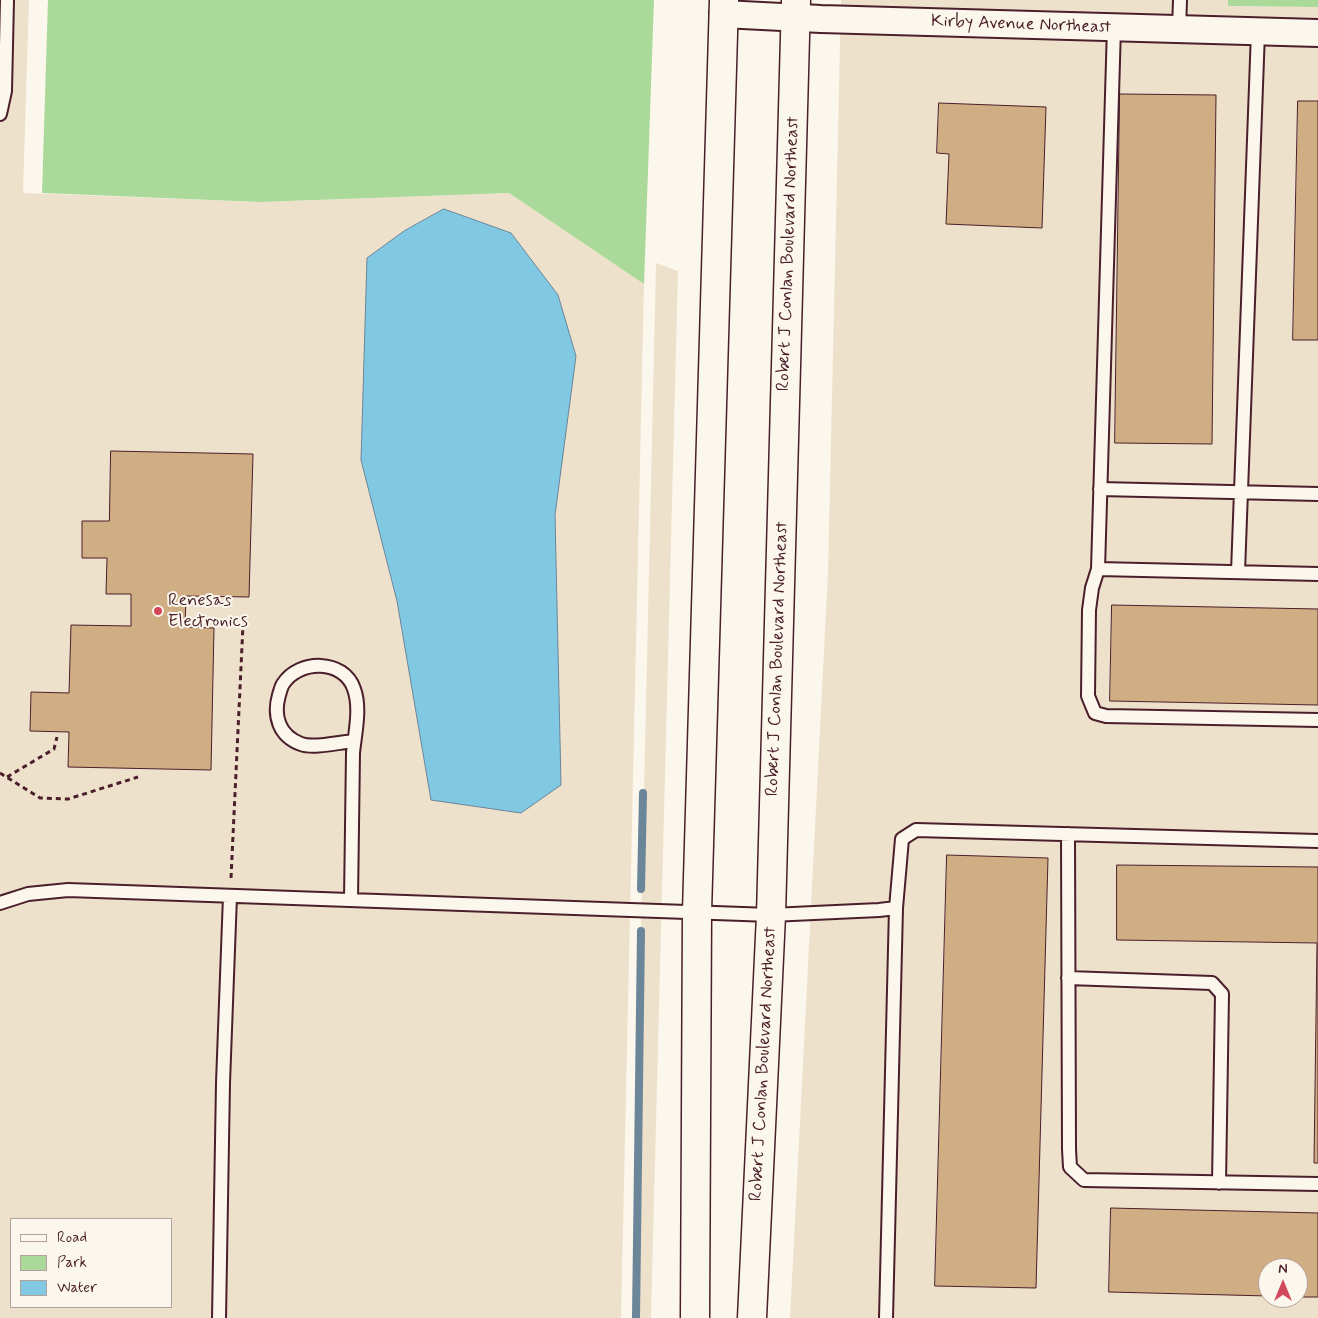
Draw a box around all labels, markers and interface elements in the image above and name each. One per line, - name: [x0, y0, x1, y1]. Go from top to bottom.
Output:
- street label: Kirby Avenue Northeast: [930, 11, 1112, 39]
- street label: Robert J Conlan Boulevard Northeast: [773, 116, 805, 392]
- street label: Robert J Conlan Boulevard Northeast: [762, 521, 794, 797]
- place label: Renesas Electronics: [168, 590, 248, 632]
- marker: Renesas Electronics: [152, 605, 164, 617]
- street label: Robert J Conlan Boulevard Northeast: [746, 926, 782, 1202]
- legend: [10, 1218, 172, 1308]
- text: Road: [57, 1228, 87, 1248]
- text: Park: [57, 1253, 87, 1273]
- north arrow: [1258, 1258, 1308, 1308]
- text: N: [1278, 1260, 1288, 1278]
- text: Water: [57, 1278, 97, 1298]

